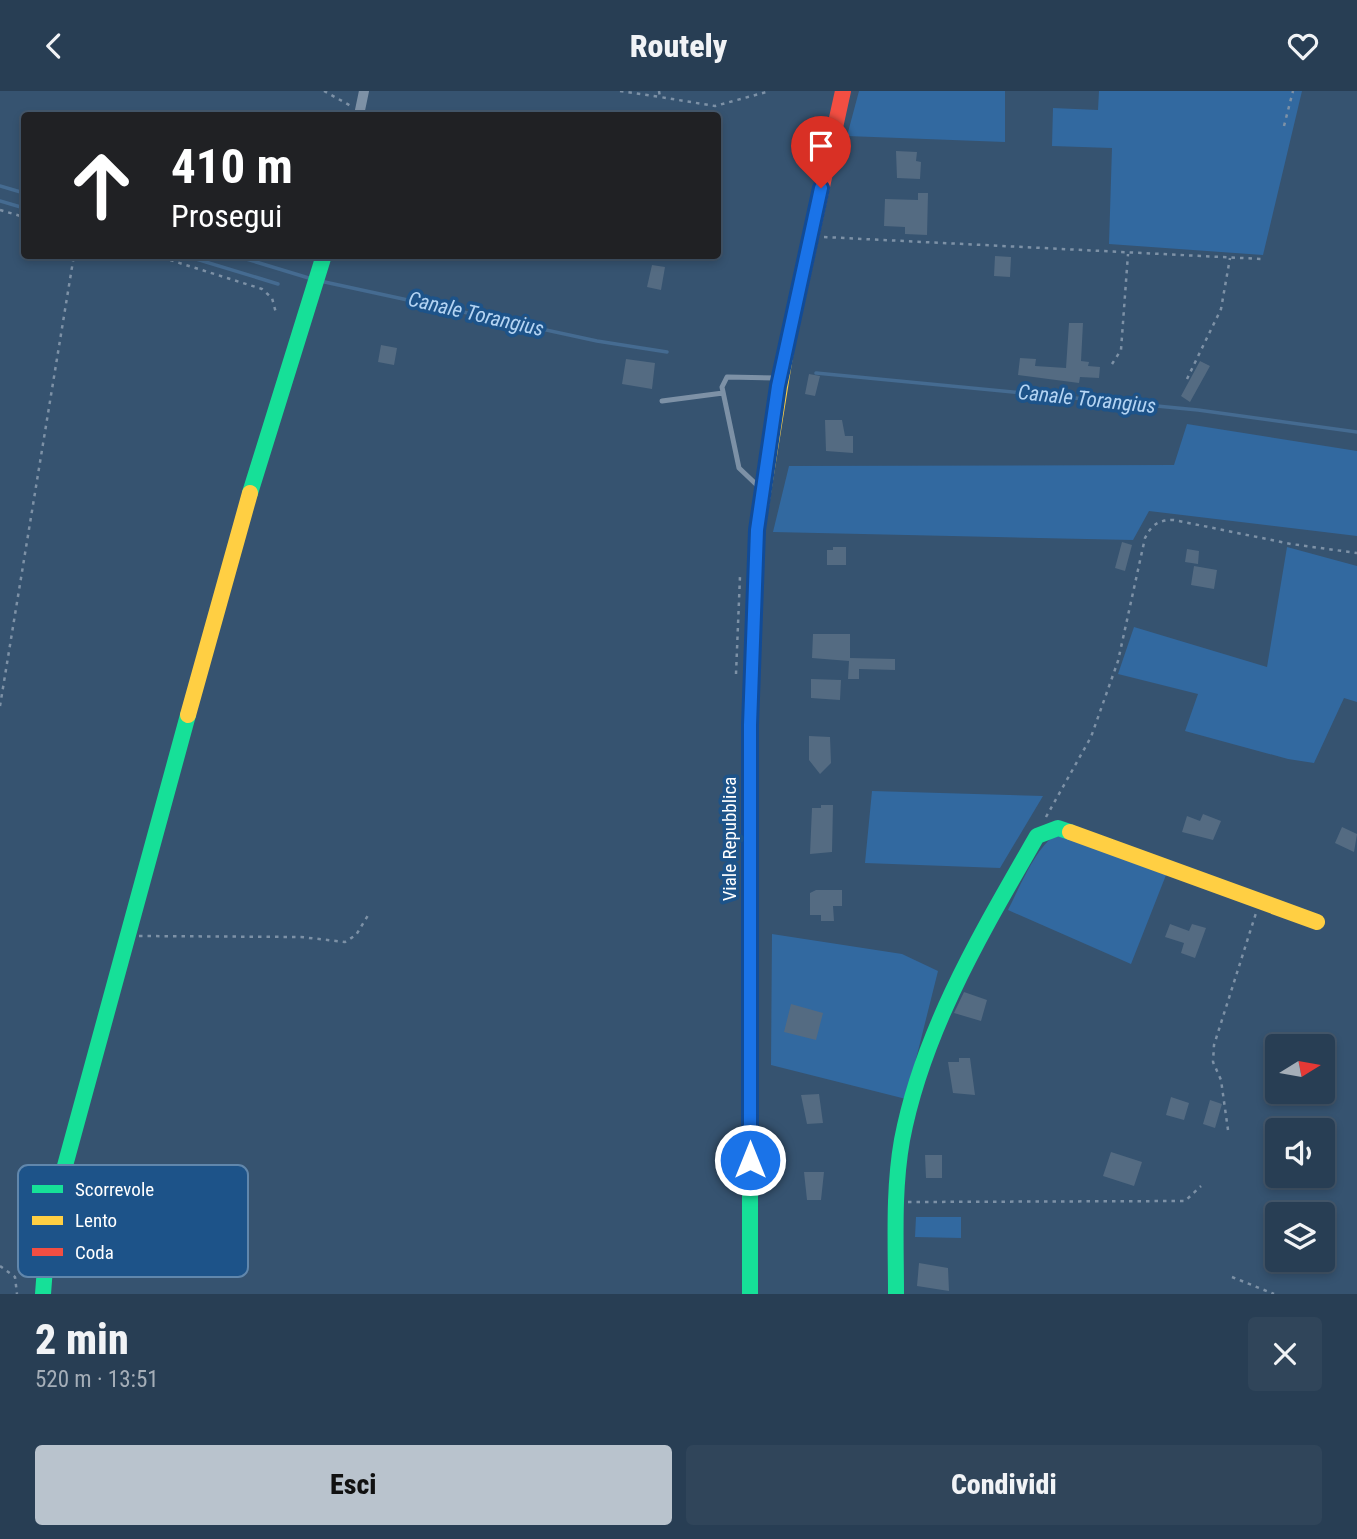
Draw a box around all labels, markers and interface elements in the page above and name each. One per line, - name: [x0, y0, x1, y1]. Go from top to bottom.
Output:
- icon: back: [35, 27, 73, 65]
- text: Routely: [630, 27, 727, 65]
- icon: heart: [1284, 27, 1322, 65]
- pin: [791, 116, 851, 188]
- icon: arrive: [802, 127, 840, 165]
- text: 410 m: [171, 138, 293, 195]
- icon: ahead: [56, 140, 147, 231]
- text: Prosegui: [171, 197, 282, 235]
- water label: Canale Torangius: [406, 287, 546, 341]
- water label: Canale Torangius: [1017, 380, 1157, 418]
- street label: Viale Repubblica: [718, 777, 741, 901]
- north arrow: [1265, 1034, 1335, 1104]
- map controls: [1265, 1034, 1335, 1272]
- button: sound: [1265, 1118, 1335, 1188]
- position arrow: [713, 1123, 787, 1197]
- legend: [18, 1165, 248, 1277]
- text: Scorrevole: [75, 1178, 154, 1201]
- button: layers: [1265, 1202, 1335, 1272]
- text: Lento: [75, 1209, 117, 1232]
- text: Coda: [75, 1241, 114, 1264]
- text: 2 min: [35, 1315, 129, 1364]
- button: close: [1248, 1317, 1322, 1391]
- text: 520 m · 13:51: [35, 1366, 159, 1393]
- button: Esci: [35, 1445, 672, 1525]
- button: Condividi: [686, 1445, 1322, 1525]

